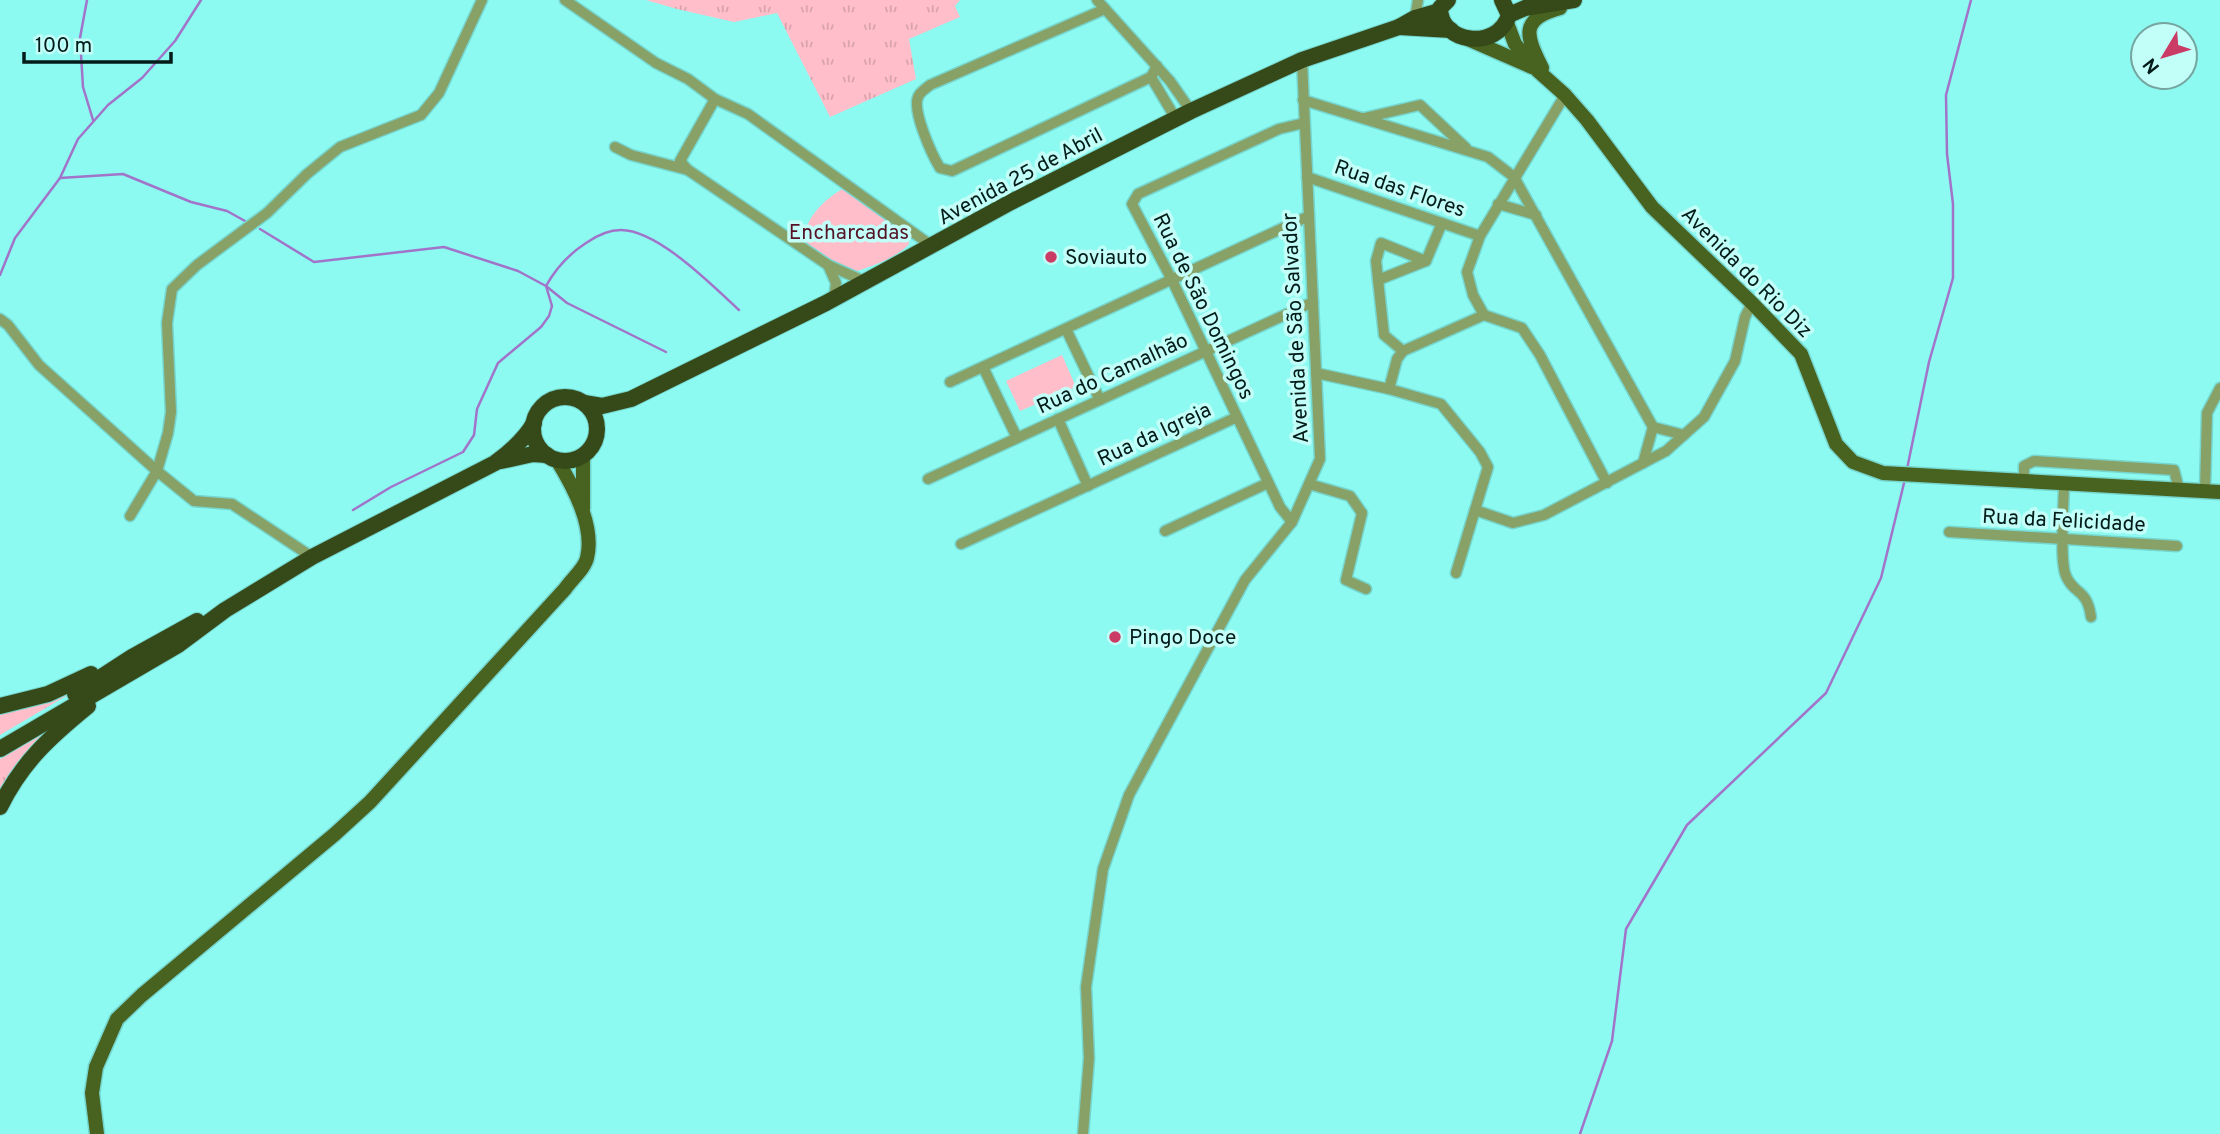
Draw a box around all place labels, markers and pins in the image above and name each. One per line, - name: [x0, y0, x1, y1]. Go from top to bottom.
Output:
- place label: Soviauto: [1065, 245, 1147, 272]
- marker: Soviauto: [1043, 249, 1059, 265]
- place label: Pingo Doce: [1129, 625, 1236, 652]
- marker: Pingo Doce: [1107, 629, 1123, 645]

